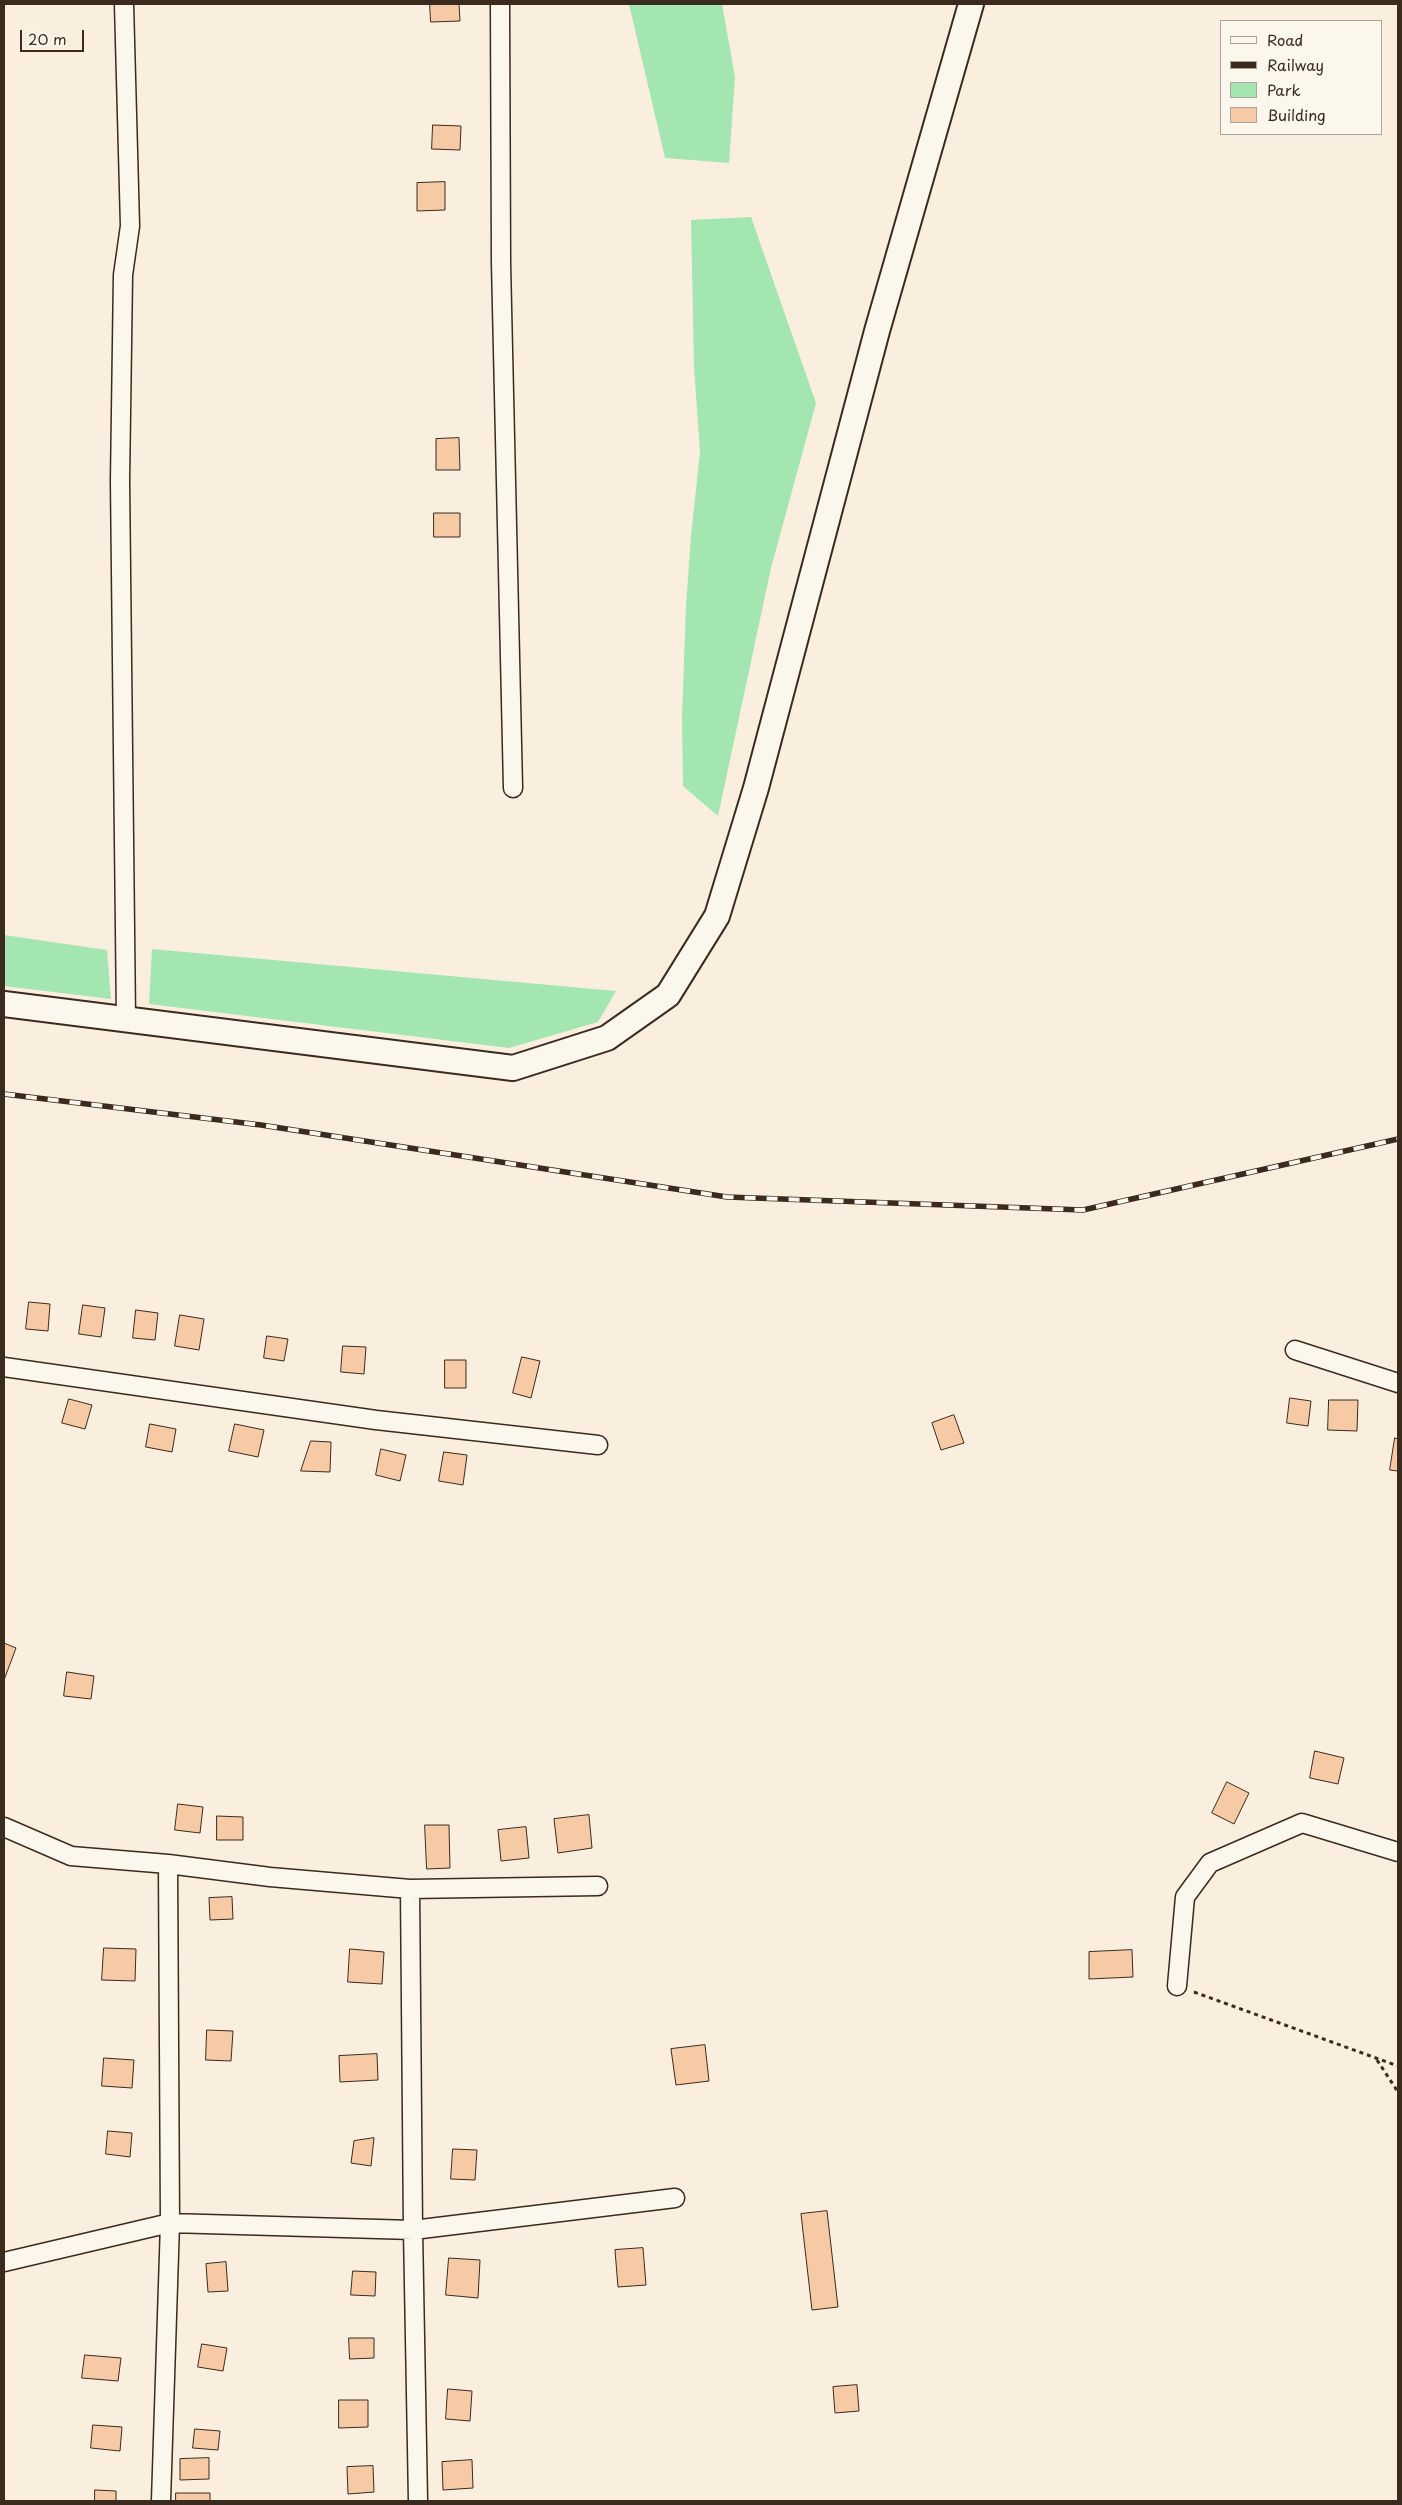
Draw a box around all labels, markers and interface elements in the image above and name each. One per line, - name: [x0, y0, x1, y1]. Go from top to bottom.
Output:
- scale bar: [22, 20, 86, 52]
- legend: [1220, 20, 1382, 135]
- text: 20 m: [28, 27, 67, 50]
- text: Road: [1267, 28, 1303, 51]
- text: Railway: [1267, 53, 1324, 76]
- text: Park: [1267, 78, 1301, 101]
- text: Building: [1267, 103, 1326, 126]

